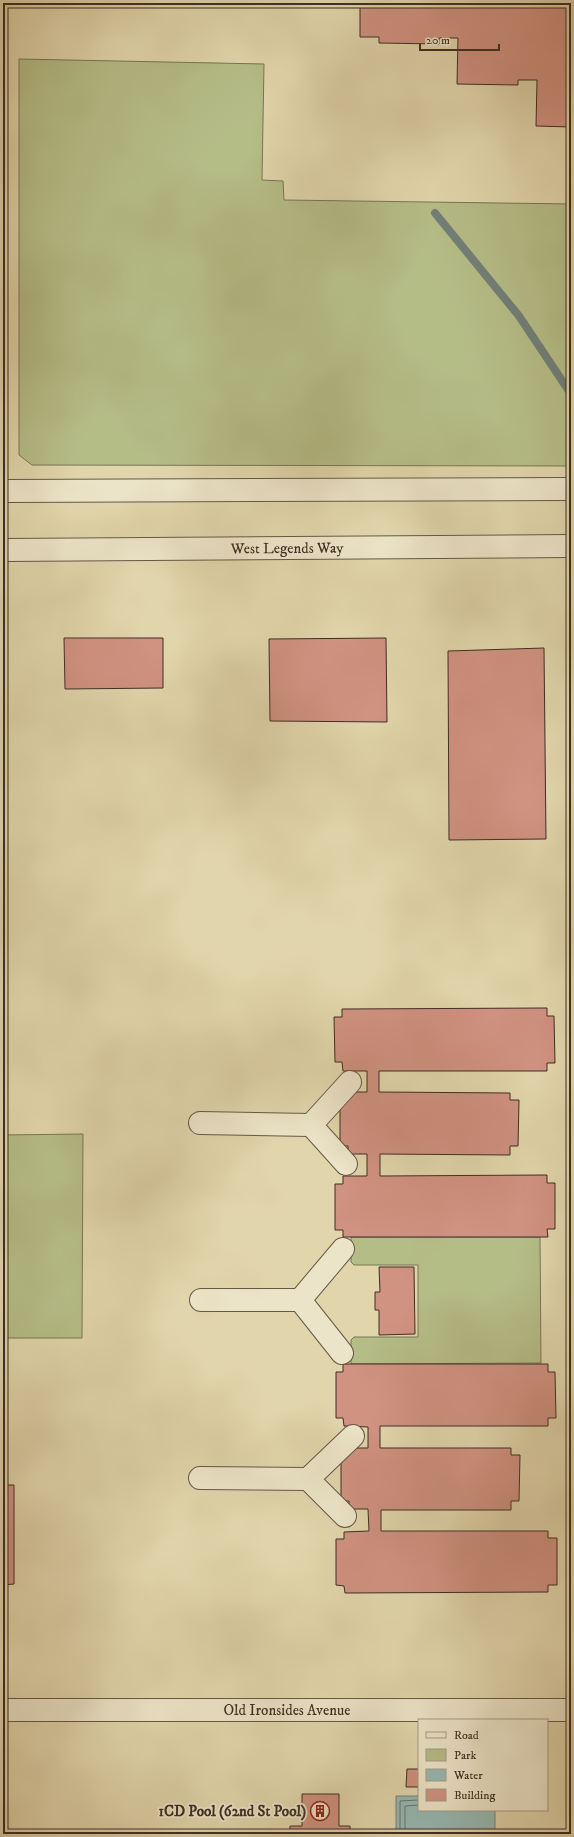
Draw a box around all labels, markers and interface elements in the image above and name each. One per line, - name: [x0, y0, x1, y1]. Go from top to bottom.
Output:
- scale bar: [420, 26, 499, 52]
- text: 20 m: [426, 33, 450, 48]
- street label: West Legends Way: [230, 539, 344, 558]
- street label: Old Ironsides Avenue: [224, 1701, 350, 1720]
- legend: [418, 1719, 548, 1811]
- text: Road: [454, 1728, 479, 1743]
- text: Park: [454, 1748, 476, 1763]
- text: Water: [453, 1768, 483, 1783]
- text: Building: [454, 1788, 495, 1803]
- building icon: 1CD Pool (62nd St Pool): [309, 1800, 331, 1822]
- place label: 1CD Pool (62nd St Pool): [158, 1802, 306, 1821]

